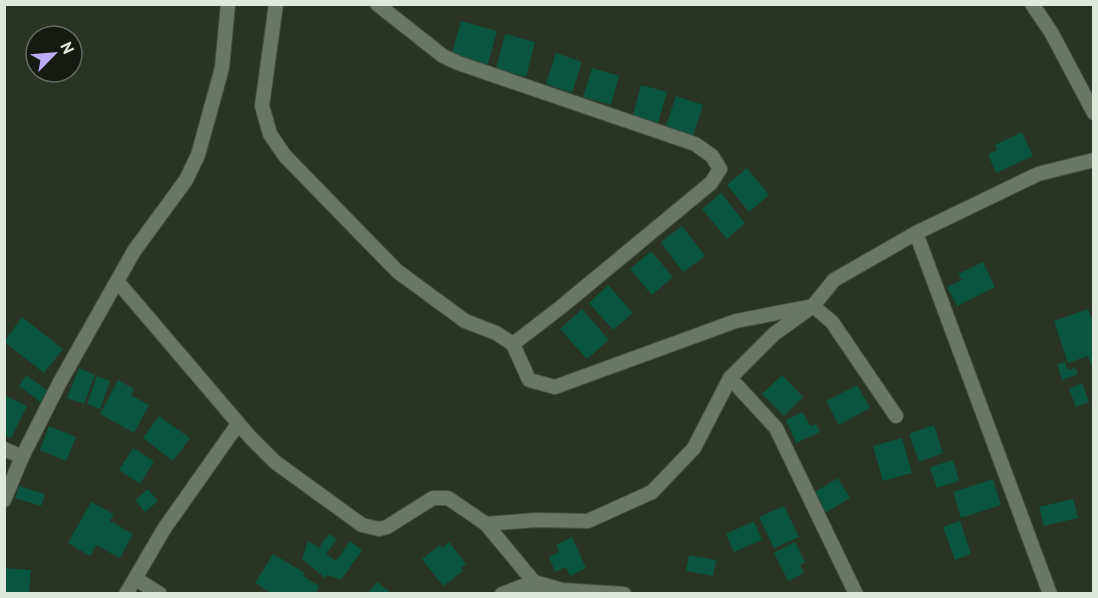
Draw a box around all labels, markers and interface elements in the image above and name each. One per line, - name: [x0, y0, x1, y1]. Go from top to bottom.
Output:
- north arrow: [24, 24, 84, 84]
- text: N: [56, 39, 79, 57]

